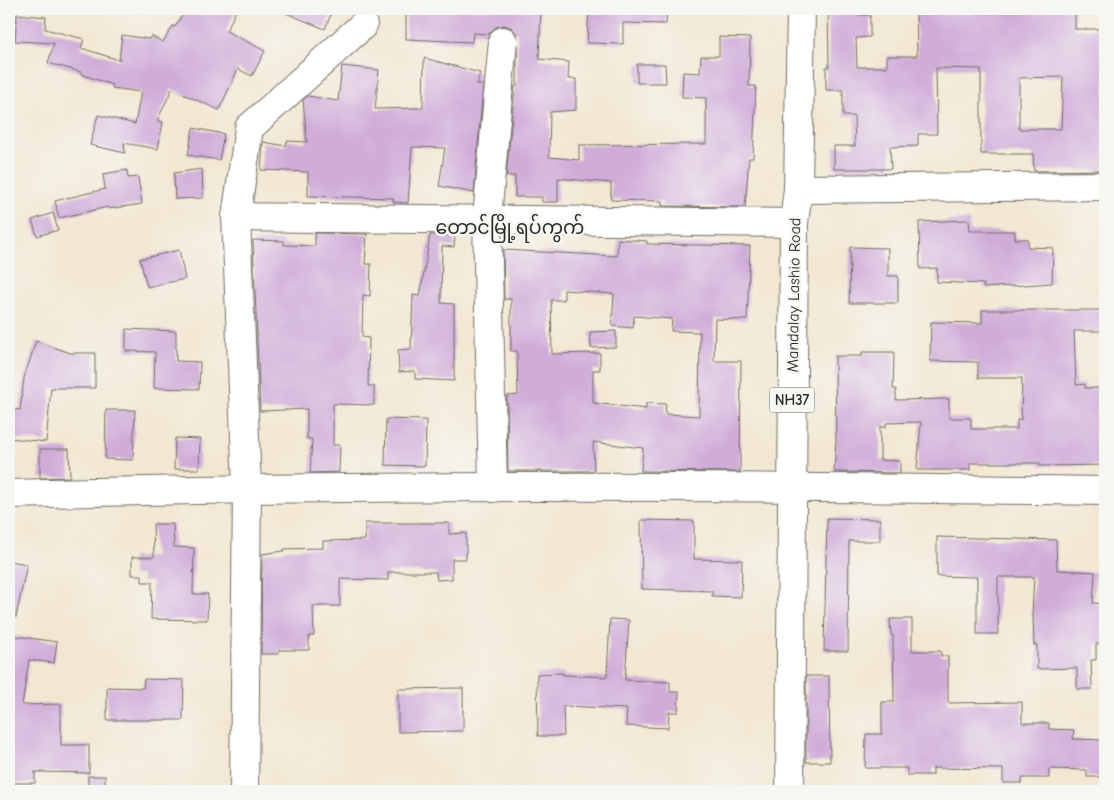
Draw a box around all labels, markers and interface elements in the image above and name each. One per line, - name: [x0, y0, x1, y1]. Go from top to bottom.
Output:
- district label: တောင်မြို့ရပ်ကွက်: [436, 213, 584, 243]
- street label: Mandalay Lashio Road: [784, 217, 804, 373]
- road number: NH37: [770, 388, 814, 412]

